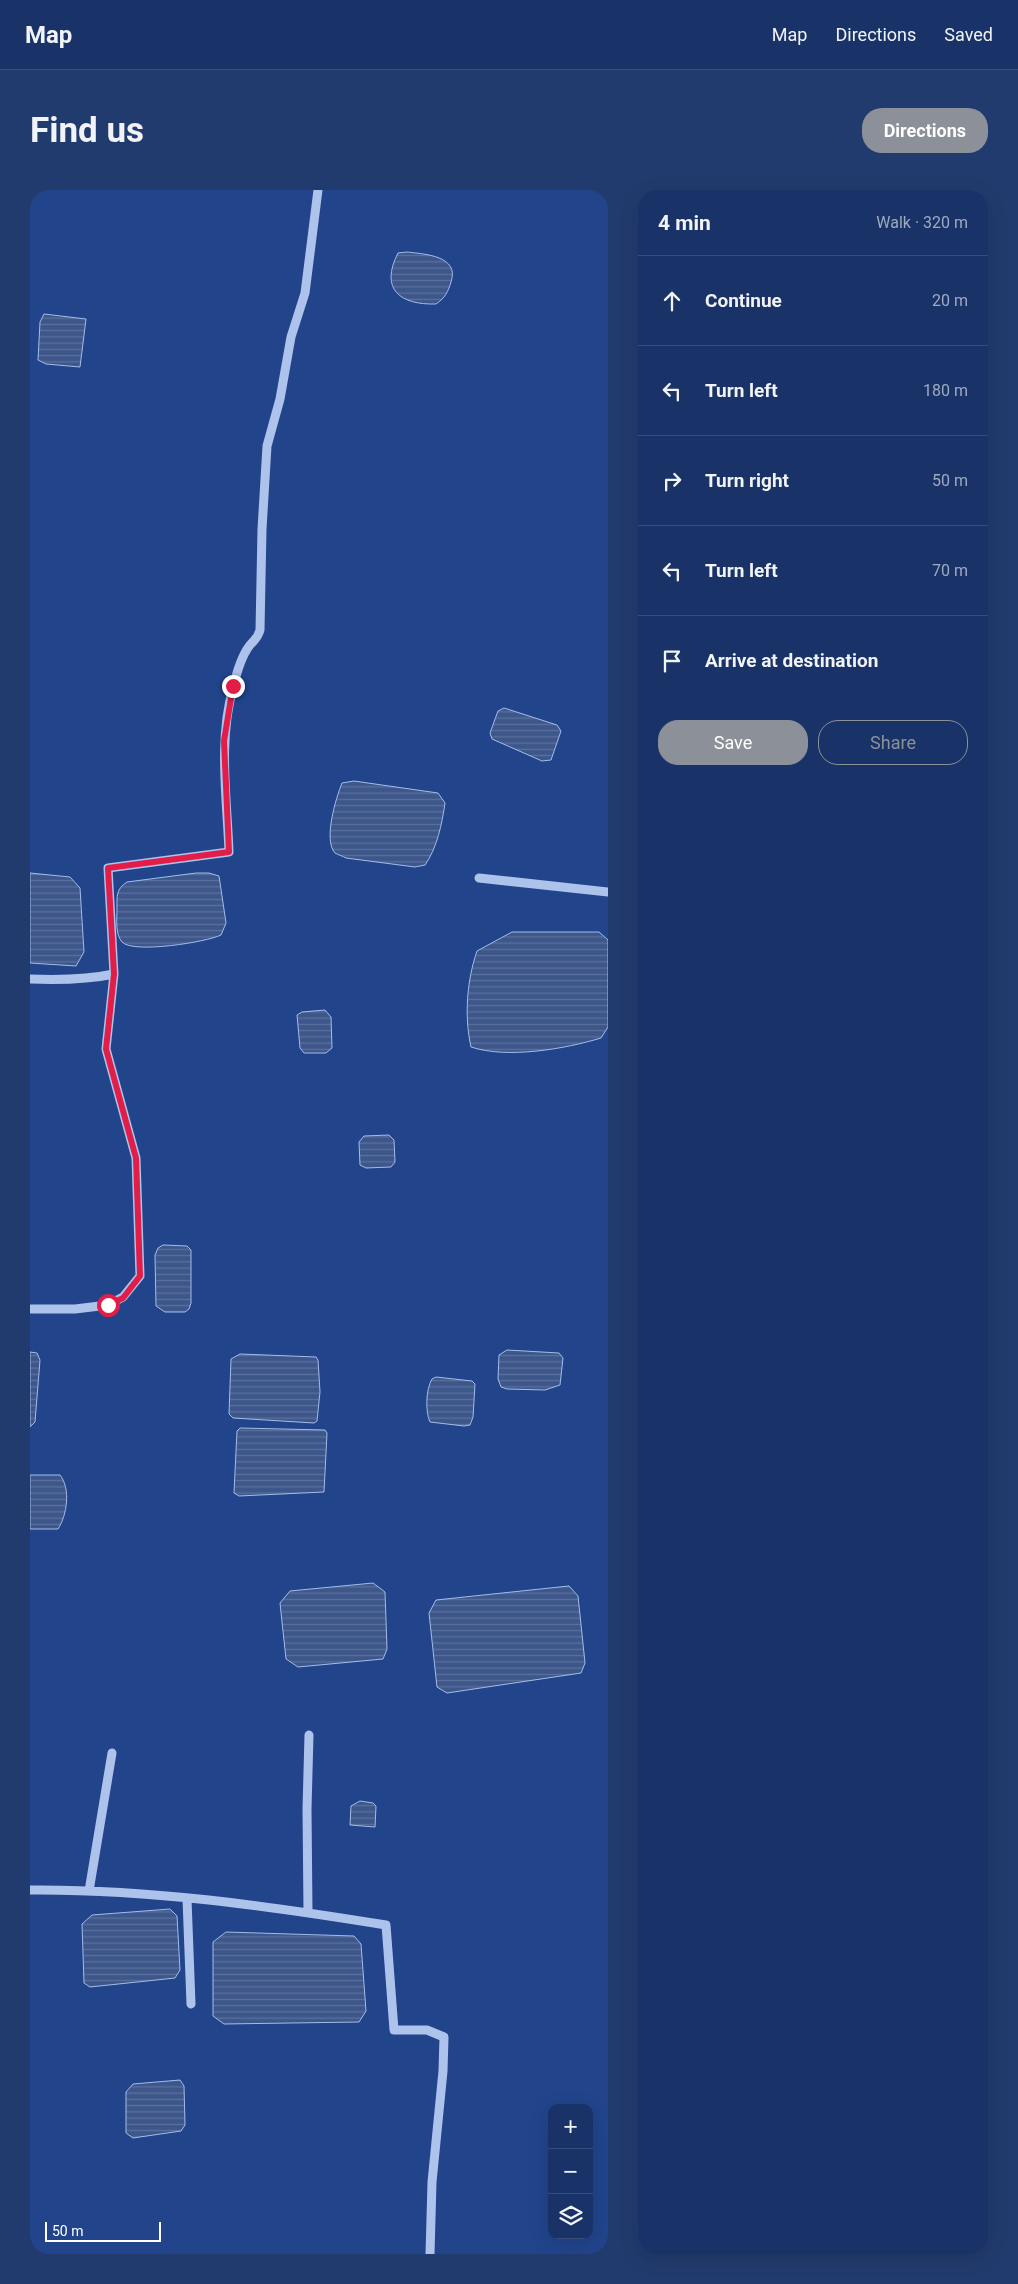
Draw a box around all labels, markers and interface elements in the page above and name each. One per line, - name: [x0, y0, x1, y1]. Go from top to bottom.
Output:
- text: Map: [25, 21, 72, 49]
- text: Map: [772, 24, 807, 45]
- text: Directions: [835, 24, 916, 45]
- text: Saved: [944, 24, 993, 45]
- button: Directions: [862, 108, 988, 153]
- text: Find us: [30, 110, 144, 151]
- text: 4 min: [658, 211, 711, 235]
- text: Walk · 320 m: [876, 213, 968, 232]
- icon: ahead: [658, 287, 686, 315]
- text: Continue: [705, 289, 782, 312]
- text: 20 m: [932, 291, 968, 310]
- icon: left: [658, 377, 686, 405]
- text: Turn left: [705, 379, 778, 402]
- text: 180 m: [923, 381, 968, 400]
- icon: right: [658, 467, 686, 495]
- text: Turn right: [705, 469, 789, 492]
- text: 50 m: [932, 471, 968, 490]
- icon: left: [658, 557, 686, 585]
- text: Turn left: [705, 559, 778, 582]
- text: 70 m: [932, 561, 968, 580]
- icon: arrive: [658, 647, 686, 675]
- text: Arrive at destination: [705, 649, 878, 672]
- route end: [222, 675, 245, 698]
- button: Save: [658, 720, 808, 765]
- button: Share: [818, 720, 968, 765]
- route start: [97, 1294, 120, 1317]
- map controls: [548, 2104, 593, 2239]
- button: +: [548, 2104, 593, 2149]
- button: −: [548, 2149, 593, 2194]
- button: layers: [548, 2194, 593, 2239]
- scale bar: [45, 2219, 161, 2242]
- text: 50 m: [52, 2223, 84, 2239]

